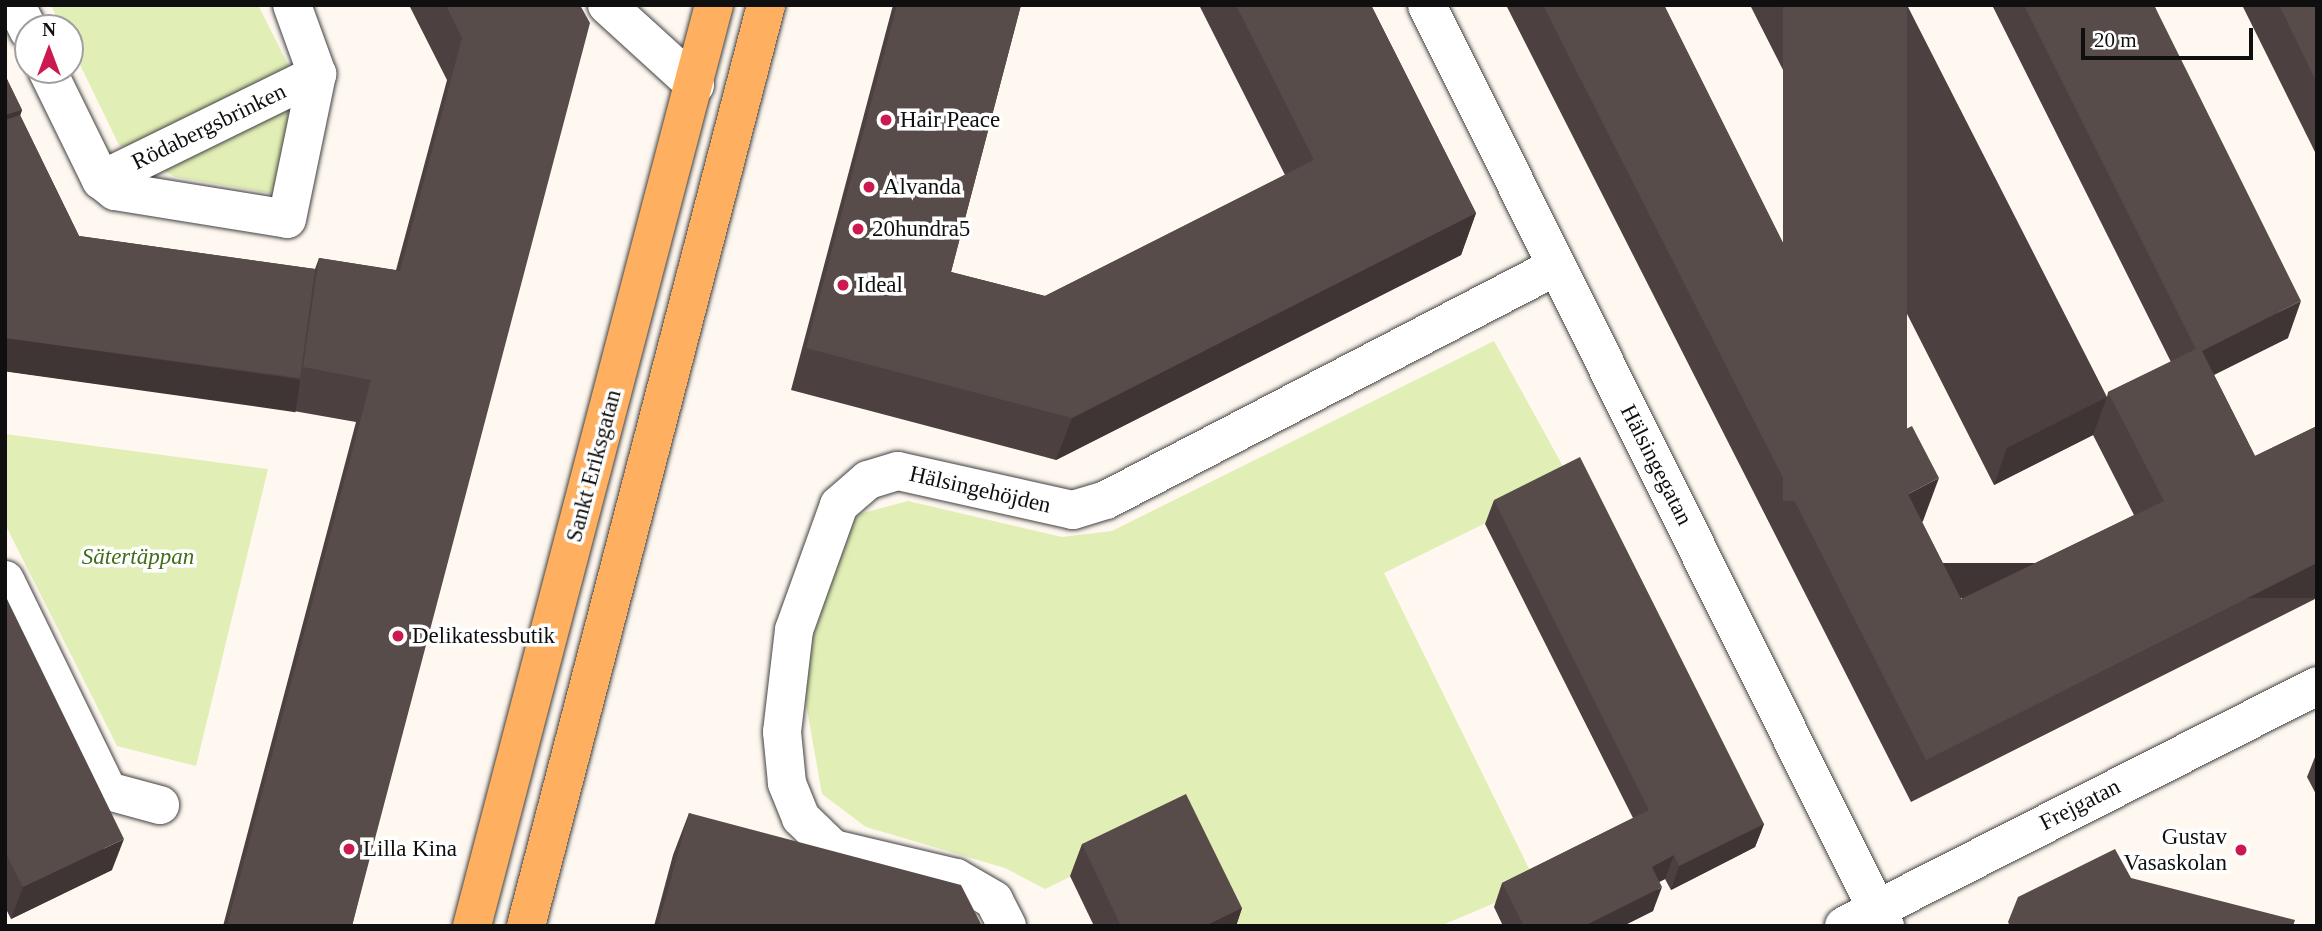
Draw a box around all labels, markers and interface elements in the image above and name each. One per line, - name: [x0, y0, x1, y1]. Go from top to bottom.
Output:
- north arrow: [14, 14, 84, 84]
- scale bar: [2084, 14, 2256, 58]
- text: N: [42, 19, 56, 40]
- text: 20 m: [2094, 28, 2137, 52]
- street label: Rödabergsbrinken: [127, 78, 291, 176]
- place label: Hair Peace: [900, 106, 1000, 134]
- marker: Hair Peace: [878, 112, 894, 128]
- place label: Alvanda: [883, 173, 961, 201]
- marker: Alvanda: [861, 179, 877, 195]
- place label: 20hundra5: [872, 215, 970, 243]
- marker: 20hundra5: [850, 221, 866, 237]
- place label: Ideal: [857, 271, 903, 299]
- marker: Ideal: [835, 277, 851, 293]
- street label: Sankt Eriksgatan: [560, 387, 628, 545]
- street label: Hälsingegatan: [1614, 400, 1698, 530]
- street label: Hälsingehöjden: [907, 460, 1053, 520]
- park label: Sätertäppan: [82, 543, 194, 571]
- place label: Delikatessbutik: [412, 622, 555, 650]
- marker: Delikatessbutik: [390, 628, 406, 644]
- street label: Frejgatan: [2035, 773, 2125, 837]
- place label: Gustav Vasaskolan: [2124, 823, 2227, 877]
- place label: Lilla Kina: [363, 835, 457, 863]
- marker: Lilla Kina: [341, 841, 357, 857]
- marker: Gustav Vasaskolan: [2233, 842, 2249, 858]

